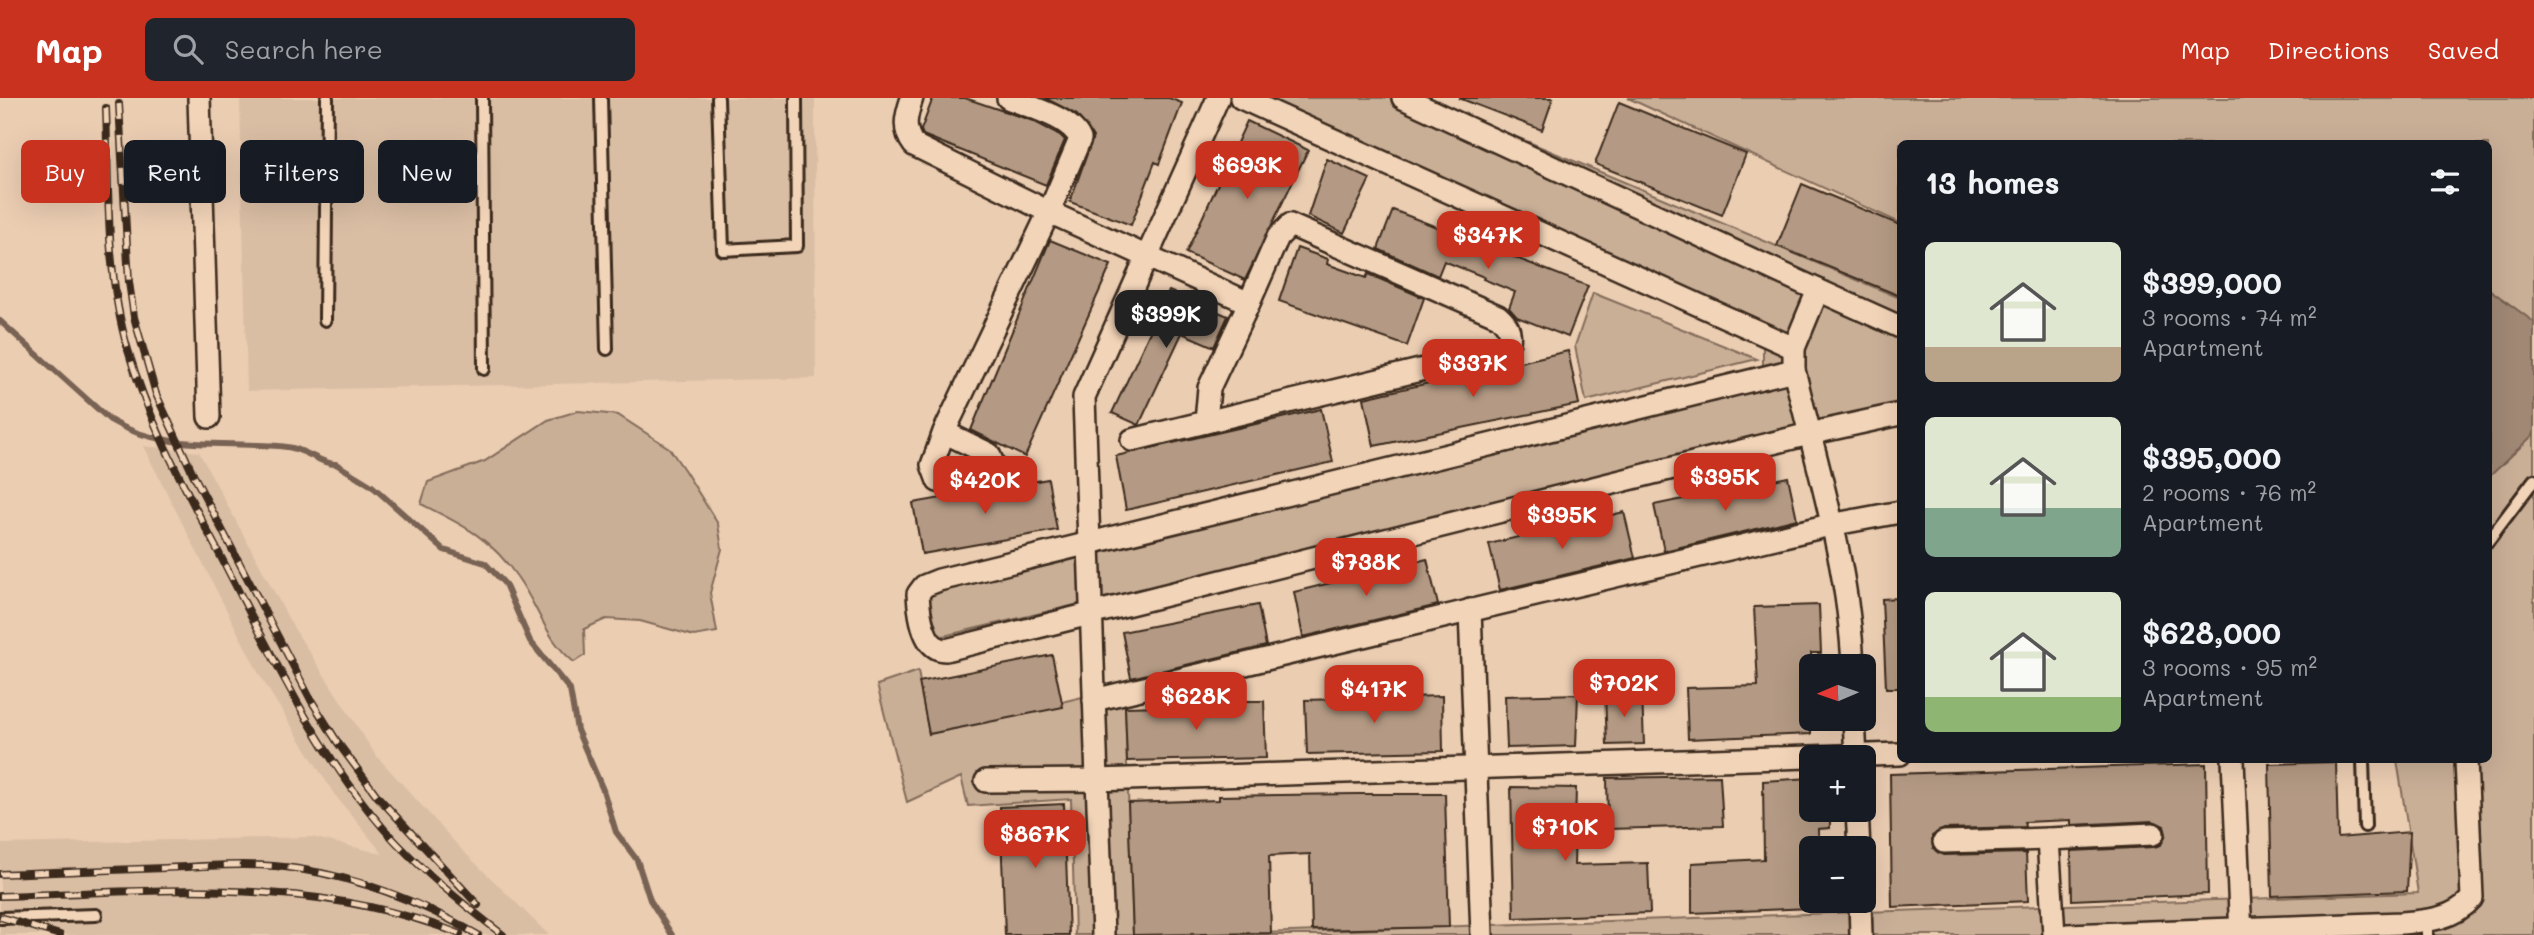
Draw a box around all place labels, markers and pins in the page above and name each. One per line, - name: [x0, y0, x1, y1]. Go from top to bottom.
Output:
- pin: $693K: [1198, 141, 1296, 201]
- pin: $347K: [1439, 212, 1537, 271]
- pin: $399K: [1117, 290, 1215, 350]
- pin: $337K: [1424, 340, 1522, 399]
- pin: $395K: [1676, 454, 1774, 513]
- pin: $420K: [936, 456, 1034, 516]
- pin: $395K: [1513, 491, 1611, 551]
- pin: $738K: [1317, 538, 1415, 598]
- pin: $702K: [1575, 660, 1673, 719]
- pin: $417K: [1325, 666, 1423, 725]
- pin: $628K: [1147, 672, 1245, 732]
- pin: $710K: [1516, 804, 1614, 863]
- pin: $867K: [986, 810, 1084, 870]

